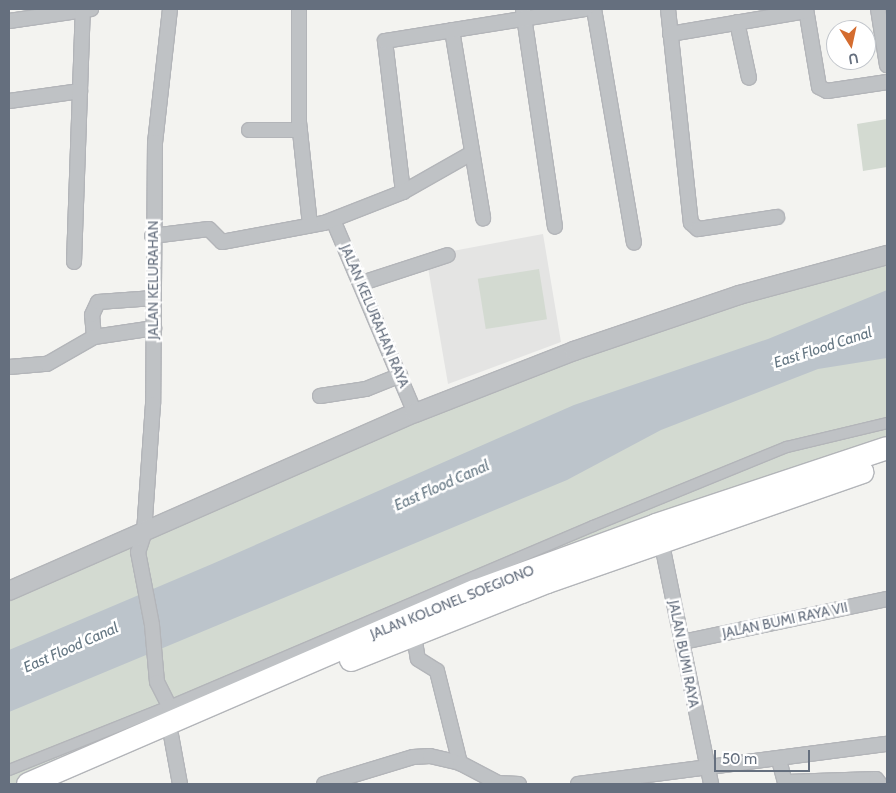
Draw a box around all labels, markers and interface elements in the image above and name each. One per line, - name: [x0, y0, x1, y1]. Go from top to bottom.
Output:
- north arrow: [826, 20, 876, 70]
- text: U: [847, 49, 860, 69]
- street label: JALAN KELURAHAN: [145, 221, 161, 339]
- street label: JALAN KELURAHAN RAYA: [337, 242, 413, 390]
- water label: East Flood Canal: [772, 324, 874, 372]
- water label: East Flood Canal: [392, 457, 492, 515]
- street label: JALAN KOLONEL SOEGIONO: [368, 561, 536, 643]
- street label: JALAN BUMI RAYA VII: [721, 598, 849, 642]
- street label: JALAN BUMI RAYA: [665, 599, 703, 709]
- water label: East Flood Canal: [21, 619, 121, 677]
- scale bar: [716, 740, 812, 772]
- text: 50 m: [722, 750, 757, 768]

